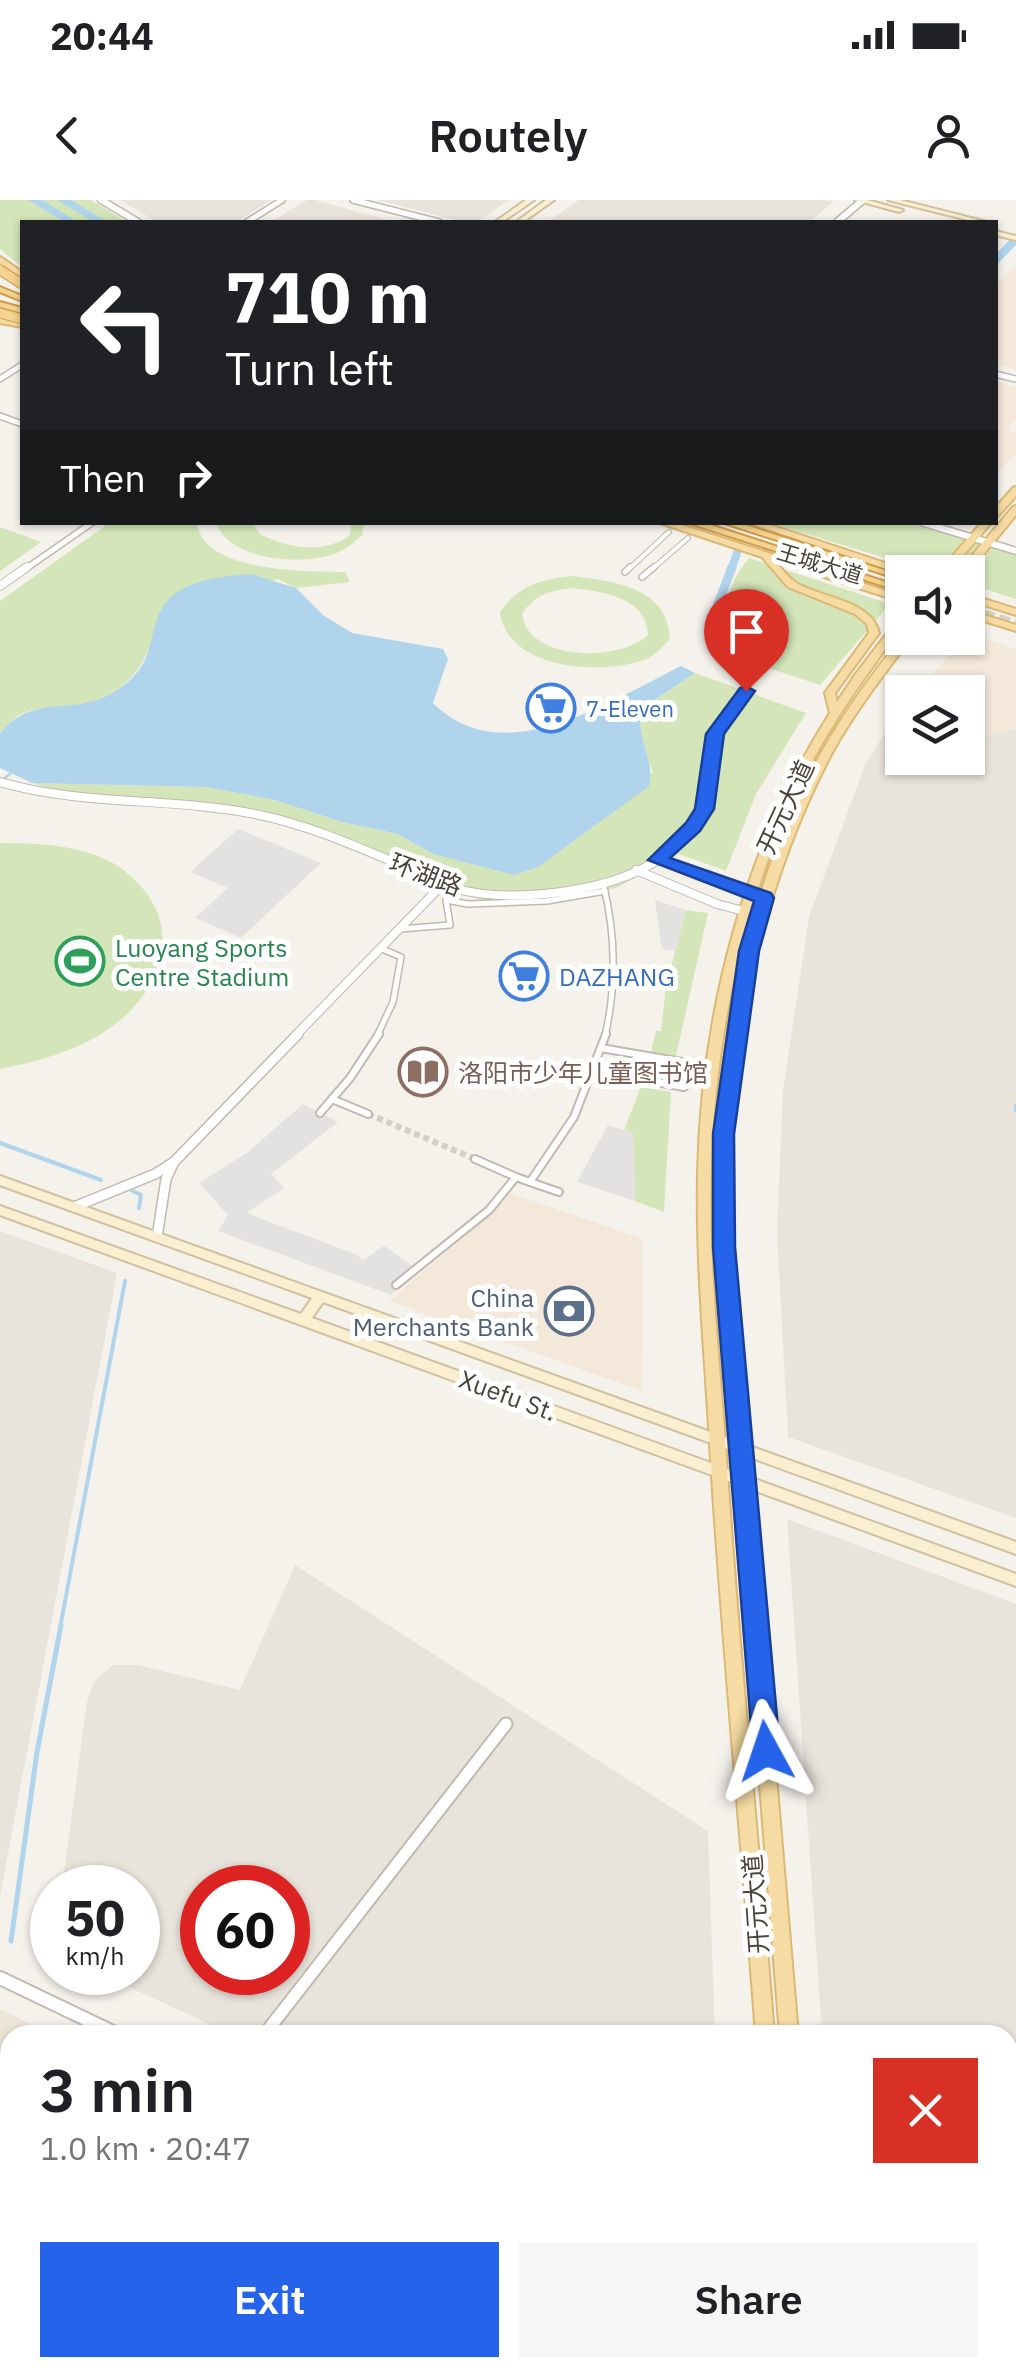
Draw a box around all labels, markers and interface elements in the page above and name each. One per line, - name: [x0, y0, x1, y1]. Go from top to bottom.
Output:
- text: 20:44: [50, 11, 154, 60]
- text: Routely: [428, 106, 588, 164]
- icon: back: [40, 108, 95, 163]
- icon: person: [921, 108, 976, 163]
- text: 710 m: [225, 251, 430, 342]
- icon: left: [60, 260, 190, 390]
- text: Turn left: [225, 339, 394, 397]
- icon: right: [166, 450, 221, 505]
- text: Then: [60, 453, 146, 502]
- street label: 王城大道: [774, 536, 866, 590]
- map controls: [885, 555, 985, 775]
- button: sound: [885, 555, 985, 655]
- pin: [704, 589, 789, 692]
- icon: arrive: [719, 604, 774, 659]
- button: layers: [885, 675, 985, 775]
- supermarket icon: 7-Eleven: [525, 682, 577, 734]
- place label: 7-Eleven: [586, 694, 674, 723]
- street label: 开元大道: [749, 755, 821, 859]
- street label: 环湖路: [385, 845, 467, 903]
- place label: Luoyang Sports Centre Stadium: [115, 931, 289, 993]
- sports icon: Luoyang Sports Centre Stadium: [54, 935, 106, 987]
- supermarket icon: DAZHANG: [498, 950, 550, 1002]
- place label: DAZHANG: [559, 960, 675, 993]
- library icon: 洛阳市少年儿童图书馆: [397, 1046, 449, 1098]
- place label: 洛阳市少年儿童图书馆: [458, 1056, 708, 1089]
- place label: China Merchants Bank: [353, 1281, 534, 1343]
- bank icon: China Merchants Bank: [543, 1285, 595, 1337]
- street label: Xuefu St.: [455, 1362, 561, 1428]
- position arrow: [714, 1699, 818, 1803]
- street label: 开元大道: [735, 1853, 775, 1955]
- speed limit sign: 60: [180, 1865, 310, 1995]
- text: 50: [65, 1885, 125, 1950]
- text: km/h: [66, 1939, 124, 1972]
- text: 3 min: [40, 2050, 195, 2129]
- button: close: [873, 2058, 978, 2163]
- text: 1.0 km · 20:47: [40, 2127, 251, 2169]
- button: Exit: [40, 2242, 499, 2357]
- button: Share: [519, 2242, 978, 2357]

